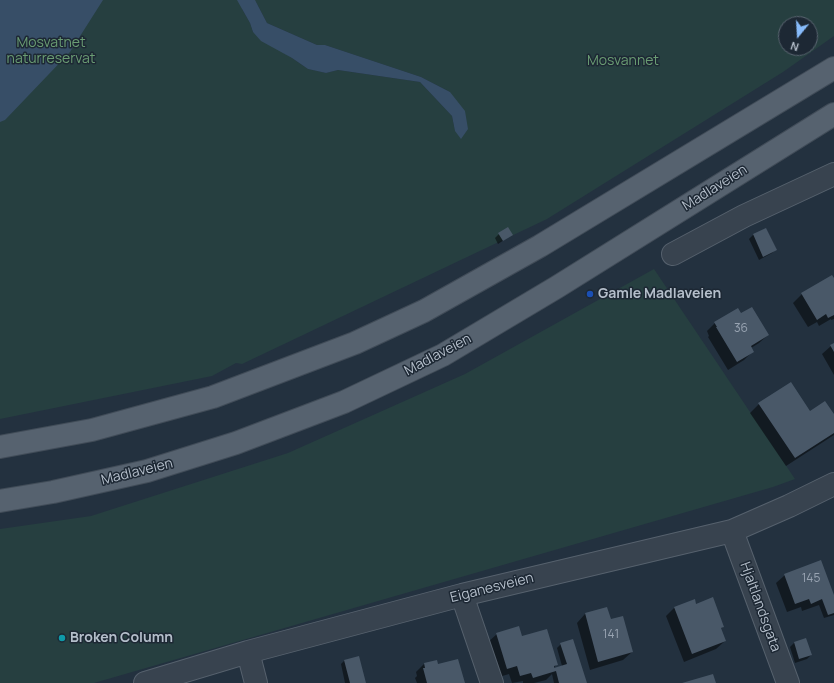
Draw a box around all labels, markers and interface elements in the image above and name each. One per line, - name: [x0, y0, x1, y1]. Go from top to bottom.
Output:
- north arrow: [778, 16, 818, 56]
- park label: Mosvatnet naturreservat: [7, 35, 95, 68]
- text: N: [788, 39, 801, 55]
- park label: Mosvannet: [587, 53, 659, 69]
- street label: Madlaveien: [680, 161, 750, 215]
- place label: Gamle Madlaveien: [598, 286, 721, 302]
- marker: Gamle Madlaveien: [585, 289, 595, 299]
- house number: 36: [734, 322, 748, 336]
- street label: Madlaveien: [402, 330, 474, 380]
- street label: Madlaveien: [99, 455, 175, 489]
- street label: Hjaltlandsgata: [736, 560, 784, 654]
- street label: Eiganesveien: [449, 570, 535, 606]
- house number: 145: [802, 572, 820, 586]
- house number: 141: [603, 628, 619, 642]
- place label: Broken Column: [70, 630, 173, 646]
- marker: Broken Column: [57, 633, 67, 643]

